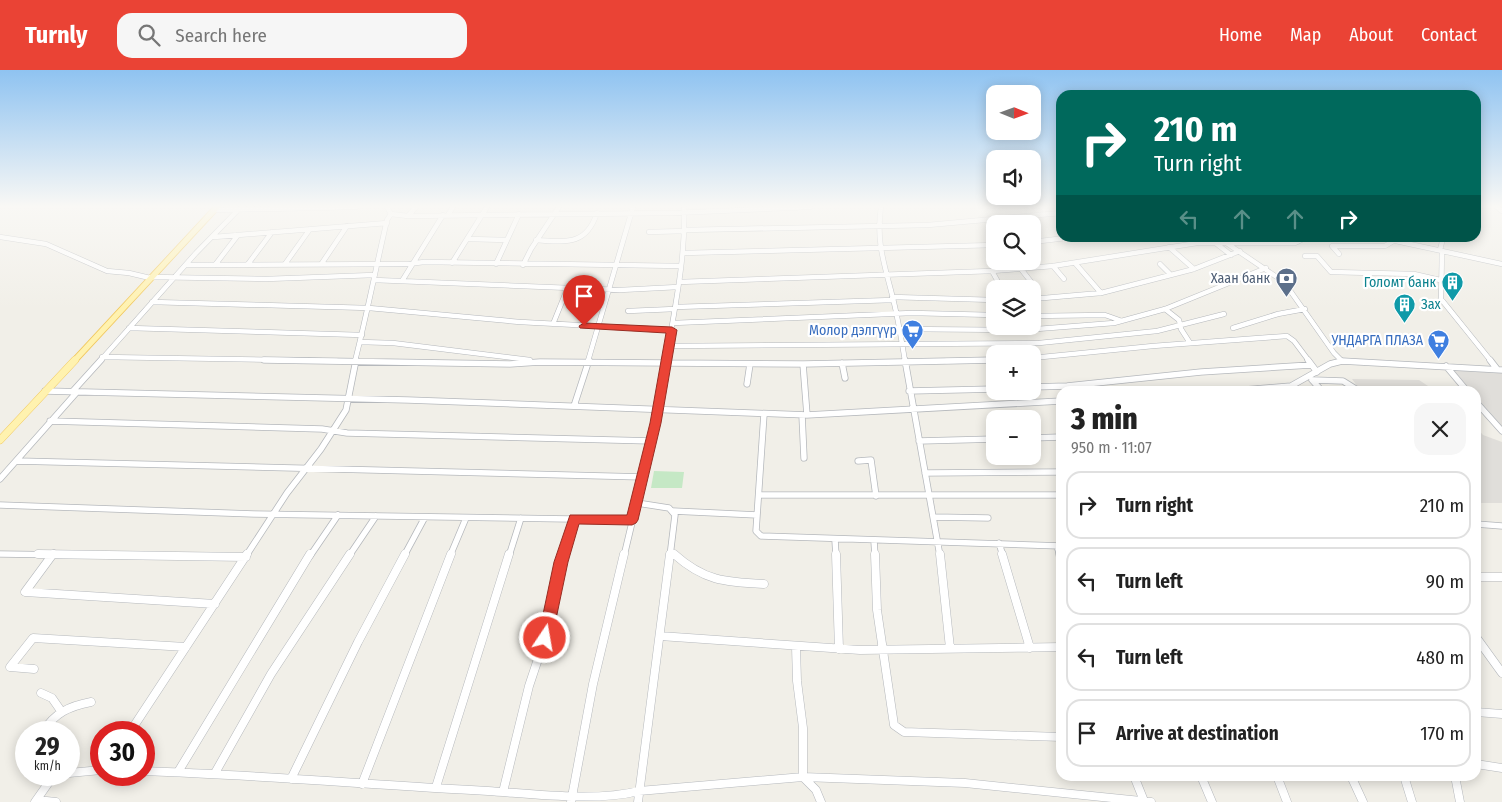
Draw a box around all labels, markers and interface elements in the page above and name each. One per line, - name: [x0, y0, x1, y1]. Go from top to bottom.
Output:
- search box: [117, 13, 467, 58]
- text: Turnly: [25, 21, 87, 49]
- icon: search: [135, 21, 163, 49]
- text: Search here: [175, 24, 267, 47]
- text: Home: [1219, 24, 1262, 46]
- text: Map: [1290, 24, 1321, 46]
- text: About: [1349, 24, 1393, 46]
- text: Contact: [1421, 24, 1477, 46]
- north arrow: [986, 85, 1041, 140]
- map controls: [986, 85, 1041, 465]
- text: 210 m: [1154, 108, 1238, 150]
- icon: right: [1071, 110, 1136, 175]
- button: sound: [986, 150, 1041, 205]
- text: Turn right: [1154, 150, 1242, 177]
- icon: left: [1175, 205, 1203, 233]
- icon: ahead: [1228, 205, 1256, 233]
- icon: ahead: [1281, 205, 1309, 233]
- icon: right: [1334, 205, 1362, 233]
- button: search: [986, 215, 1041, 270]
- bank icon: Хаан банк: [1274, 266, 1298, 297]
- place label: Хаан банк: [1211, 270, 1270, 287]
- building icon: Голомт банк: [1440, 270, 1464, 301]
- place label: Голомт банк: [1364, 274, 1436, 291]
- pin: [563, 275, 605, 326]
- button: layers: [986, 280, 1041, 335]
- icon: arrive: [570, 282, 598, 310]
- building icon: Зах: [1393, 292, 1417, 323]
- place label: Зах: [1421, 296, 1442, 313]
- supermarket icon: Молор дэлгүүр: [901, 318, 925, 349]
- place label: Молор дэлгүүр: [809, 322, 897, 339]
- supermarket icon: УНДАРГА ПЛАЗА: [1427, 328, 1451, 359]
- place label: УНДАРГА ПЛАЗА: [1331, 332, 1424, 349]
- button: +: [986, 345, 1041, 400]
- text: 3 min: [1071, 401, 1138, 437]
- button: close: [1414, 403, 1466, 455]
- button: −: [986, 410, 1041, 465]
- text: 950 m · 11:07: [1071, 438, 1152, 457]
- icon: right: [1073, 491, 1101, 519]
- text: Turn right: [1116, 494, 1193, 517]
- text: 210 m: [1420, 494, 1464, 517]
- icon: left: [1073, 567, 1101, 595]
- text: Turn left: [1116, 570, 1183, 593]
- text: 90 m: [1426, 570, 1464, 593]
- position arrow: [518, 611, 570, 663]
- icon: left: [1073, 643, 1101, 671]
- text: Turn left: [1116, 646, 1183, 669]
- text: 480 m: [1416, 646, 1464, 669]
- icon: arrive: [1073, 719, 1101, 747]
- speed limit sign: 30: [90, 721, 155, 786]
- text: Arrive at destination: [1116, 722, 1279, 745]
- text: 170 m: [1420, 722, 1464, 745]
- text: 29: [35, 732, 60, 762]
- text: km/h: [34, 759, 61, 773]

